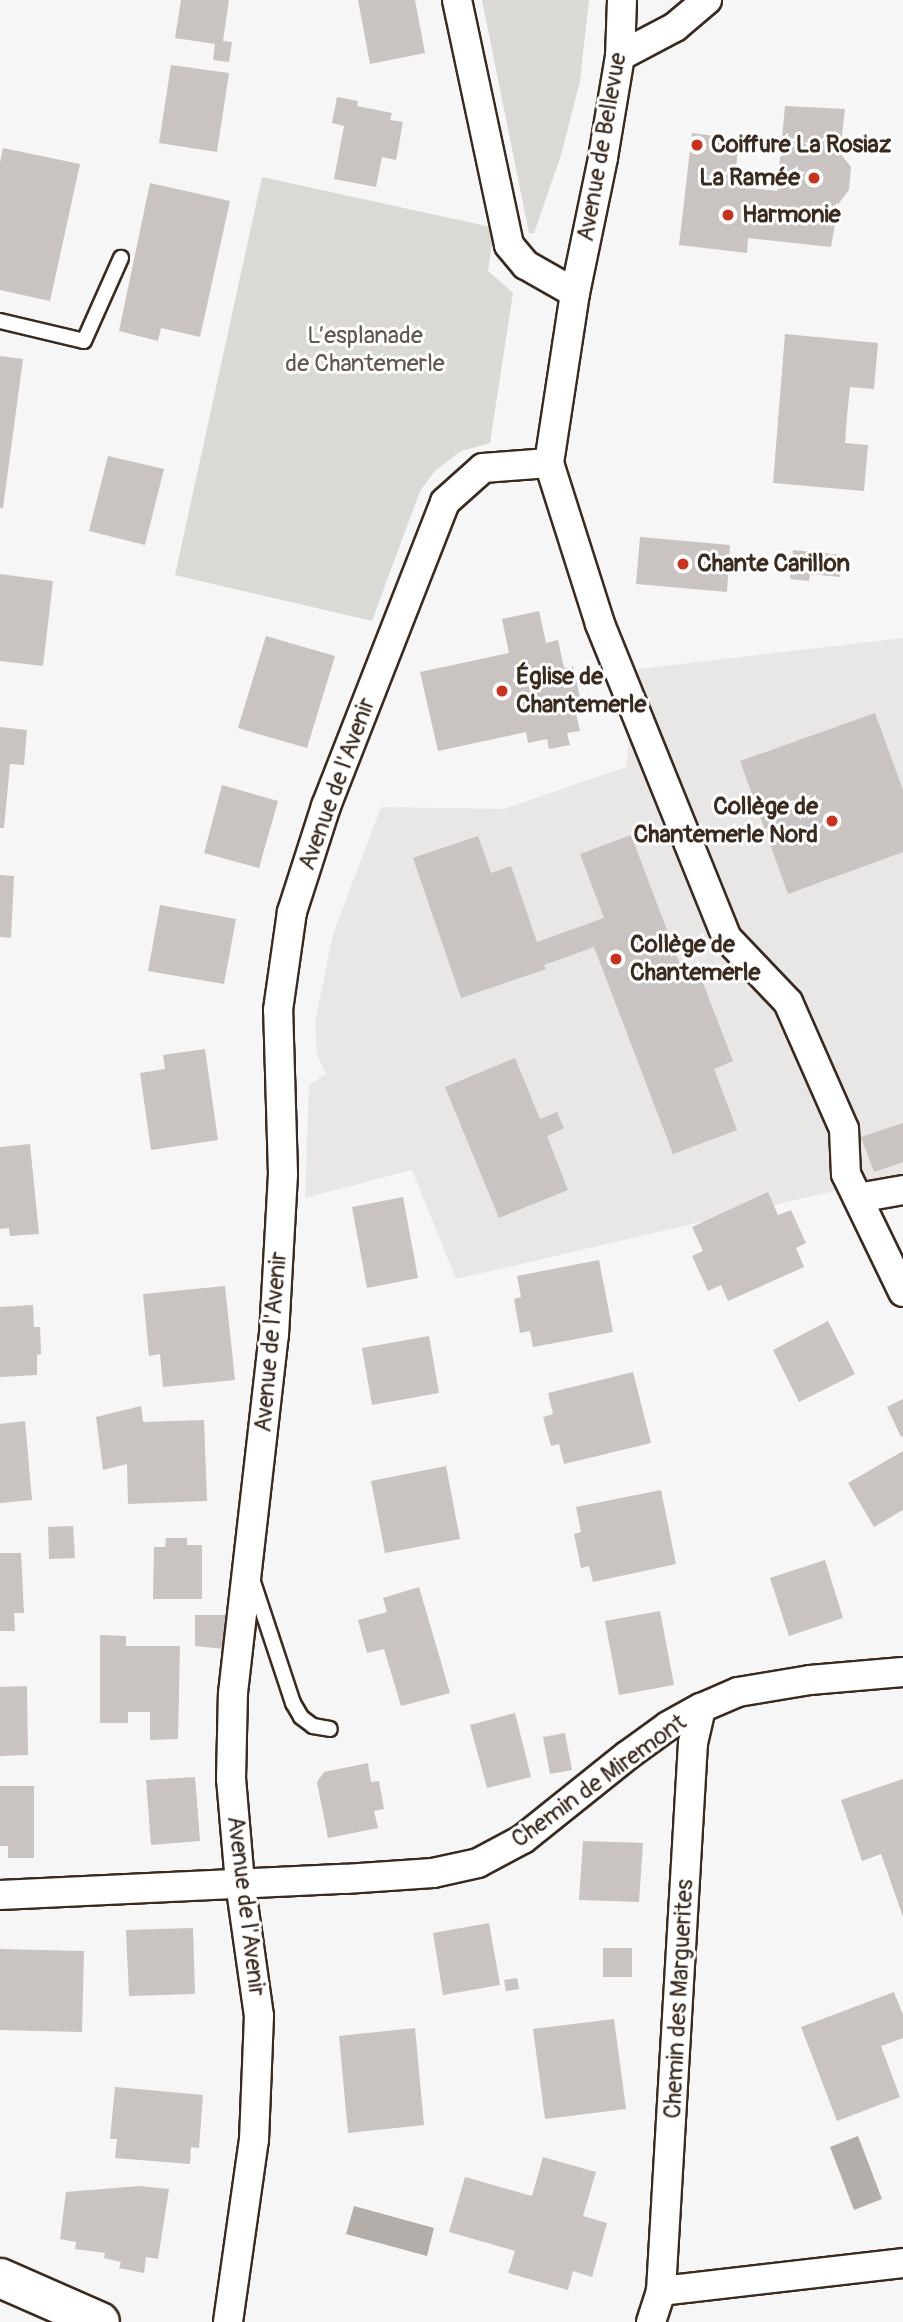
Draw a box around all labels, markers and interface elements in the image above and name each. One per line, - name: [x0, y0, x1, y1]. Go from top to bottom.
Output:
- street label: Avenue de Bellevue: [571, 50, 633, 244]
- place label: Coiffure La Rosiaz: [711, 131, 891, 159]
- marker: Coiffure La Rosiaz: [689, 137, 705, 153]
- place label: La Ramée: [699, 164, 800, 192]
- marker: La Ramée: [806, 170, 822, 186]
- place label: Harmonie: [742, 201, 841, 229]
- marker: Harmonie: [720, 207, 736, 223]
- park label: L’esplanade de Chantemerle: [285, 322, 445, 378]
- place label: Chante Carillon: [697, 550, 850, 578]
- marker: Chante Carillon: [675, 556, 691, 572]
- place label: Église de Chantemerle: [516, 663, 646, 719]
- marker: Église de Chantemerle: [494, 683, 510, 699]
- street label: Avenue de l'Avenir: [292, 694, 382, 874]
- place label: Collège de Chantemerle Nord: [633, 793, 818, 849]
- marker: Collège de Chantemerle Nord: [824, 813, 840, 829]
- place label: Collège de Chantemerle: [630, 931, 760, 987]
- marker: Collège de Chantemerle: [608, 951, 624, 967]
- street label: Avenue de l'Avenir: [249, 1250, 293, 1434]
- street label: Chemin de Miremont: [506, 1708, 692, 1854]
- street label: Avenue de l'Avenir: [221, 1814, 271, 1998]
- street label: Chemin des Marguerites: [658, 1879, 700, 2119]

